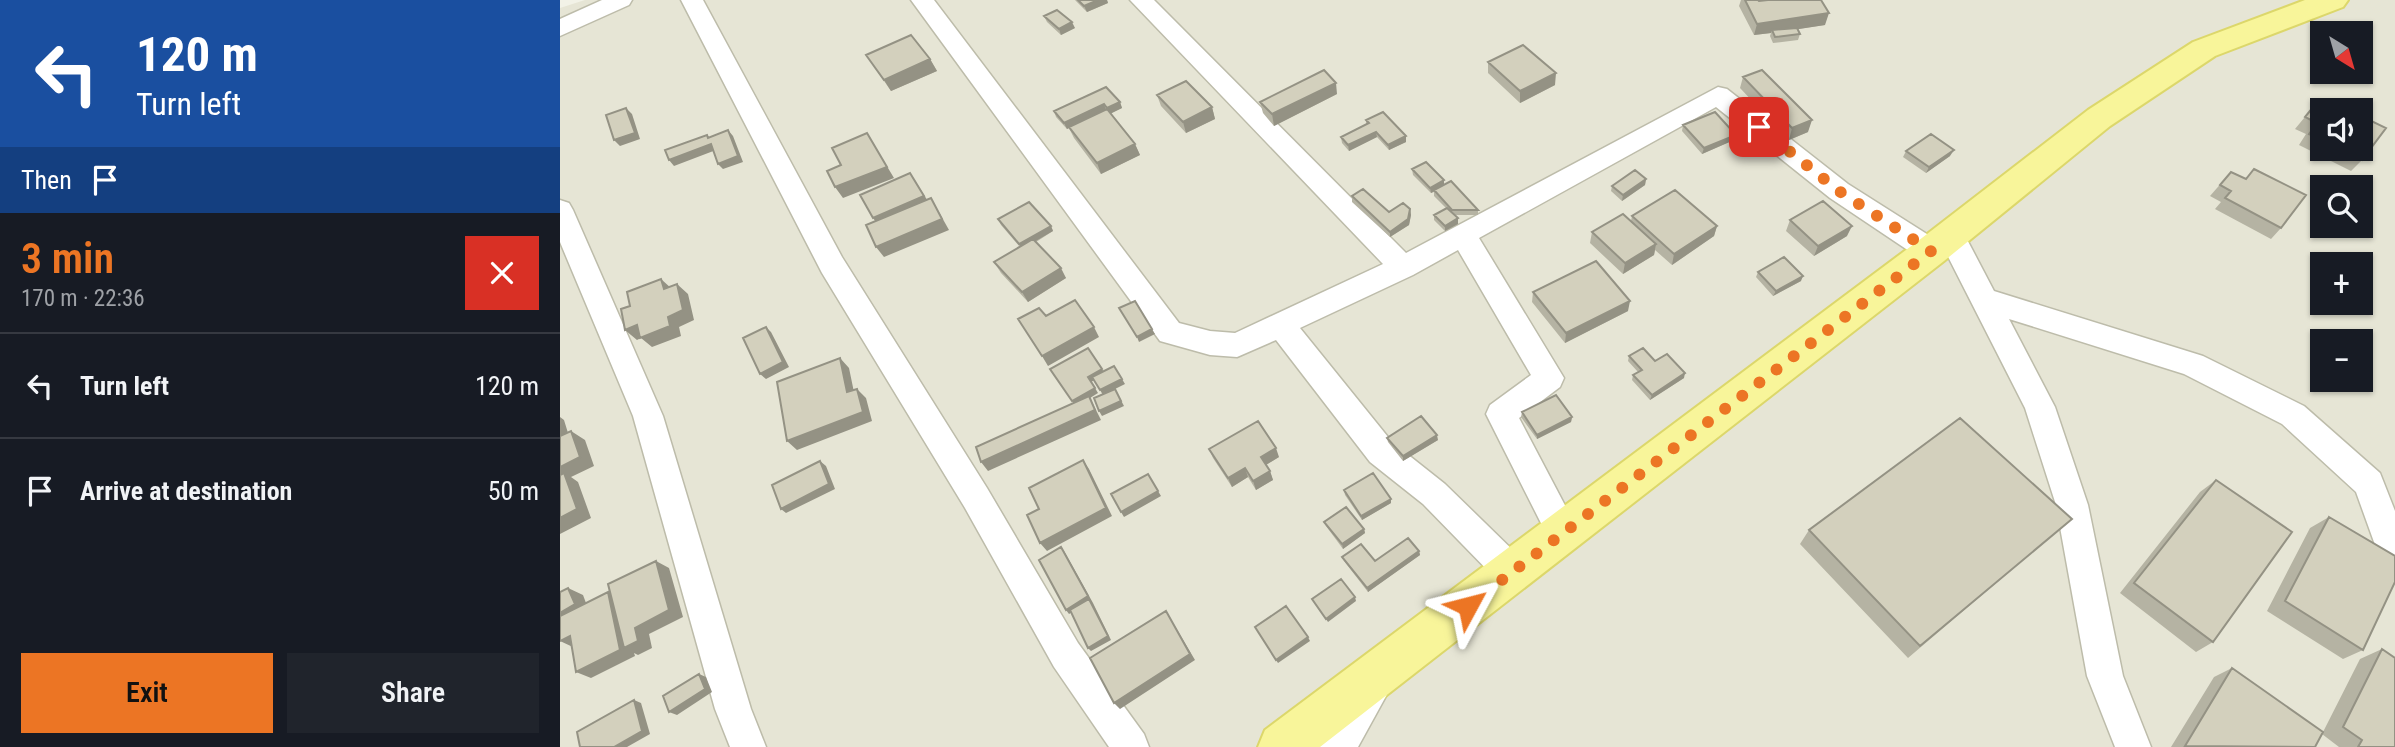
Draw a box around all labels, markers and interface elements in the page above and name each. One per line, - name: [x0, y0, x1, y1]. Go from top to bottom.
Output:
- north arrow: [2310, 21, 2373, 84]
- map controls: [2310, 21, 2373, 392]
- text: 120 m: [136, 26, 258, 83]
- icon: left: [21, 28, 112, 119]
- text: Turn left: [136, 85, 241, 123]
- pin: [1729, 97, 1789, 157]
- button: sound: [2310, 98, 2373, 161]
- icon: arrive: [1740, 108, 1778, 146]
- icon: arrive: [86, 161, 124, 199]
- text: Then: [21, 165, 72, 195]
- button: search: [2310, 175, 2373, 238]
- text: 3 min: [21, 234, 114, 283]
- button: close: [465, 236, 539, 310]
- button: +: [2310, 252, 2373, 315]
- text: 170 m · 22:36: [21, 285, 145, 312]
- button: −: [2310, 329, 2373, 392]
- icon: left: [21, 367, 59, 405]
- text: Turn left: [80, 371, 169, 401]
- text: 120 m: [475, 371, 539, 401]
- icon: arrive: [21, 472, 59, 510]
- text: Arrive at destination: [80, 476, 292, 506]
- text: 50 m: [488, 476, 539, 506]
- position arrow: [1431, 569, 1505, 643]
- button: Exit: [21, 653, 273, 733]
- button: Share: [287, 653, 539, 733]

